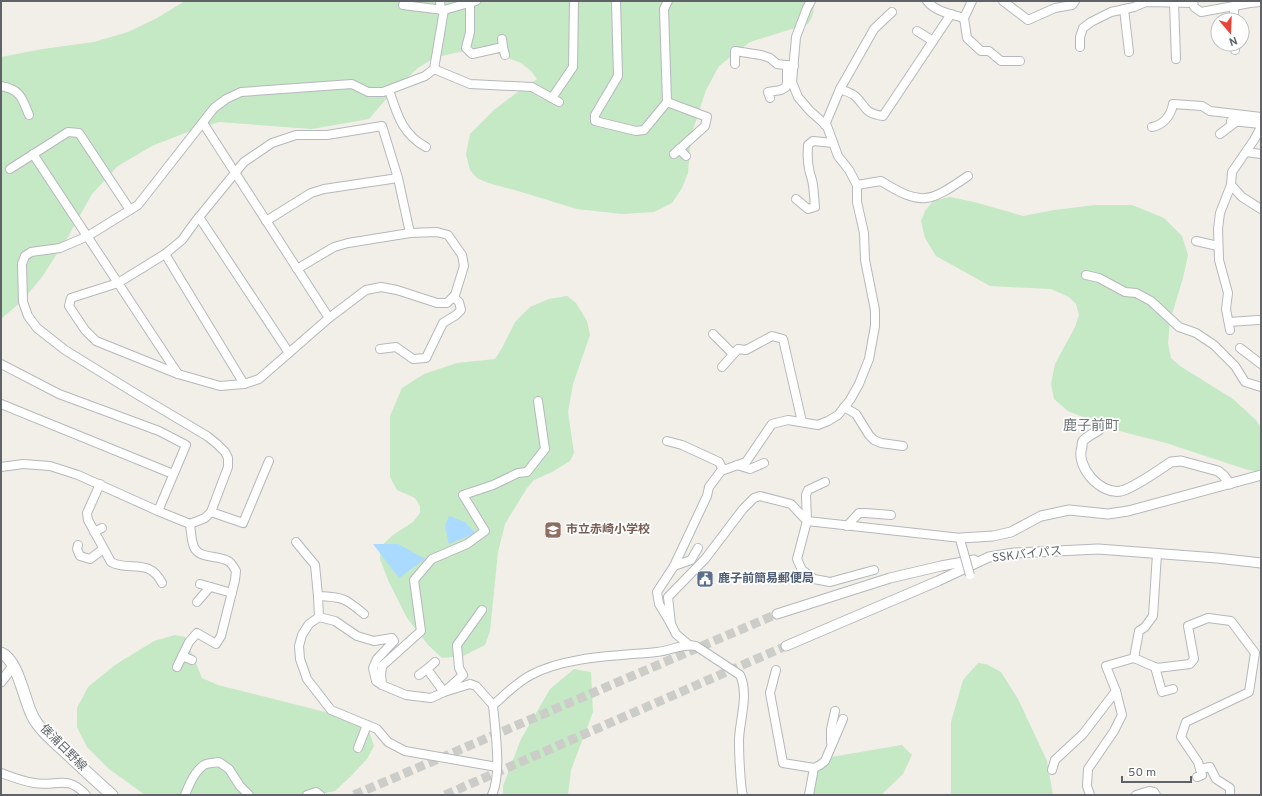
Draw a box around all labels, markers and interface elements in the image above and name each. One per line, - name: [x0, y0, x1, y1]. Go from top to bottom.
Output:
- north arrow: [1210, 12, 1250, 52]
- text: N: [1227, 33, 1239, 48]
- district label: 鹿子前町: [1063, 417, 1119, 435]
- school or university icon: 市立赤崎小学校: [543, 520, 563, 540]
- place label: 市立赤崎小学校: [566, 522, 650, 538]
- street label: SSKバイパス: [991, 543, 1063, 567]
- public building icon: 鹿子前簡易郵便局: [695, 569, 715, 589]
- place label: 鹿子前簡易郵便局: [718, 571, 814, 587]
- street label: 俵浦日野線: [36, 721, 90, 775]
- scale bar: [1122, 758, 1191, 784]
- text: 50 m: [1128, 765, 1156, 781]

